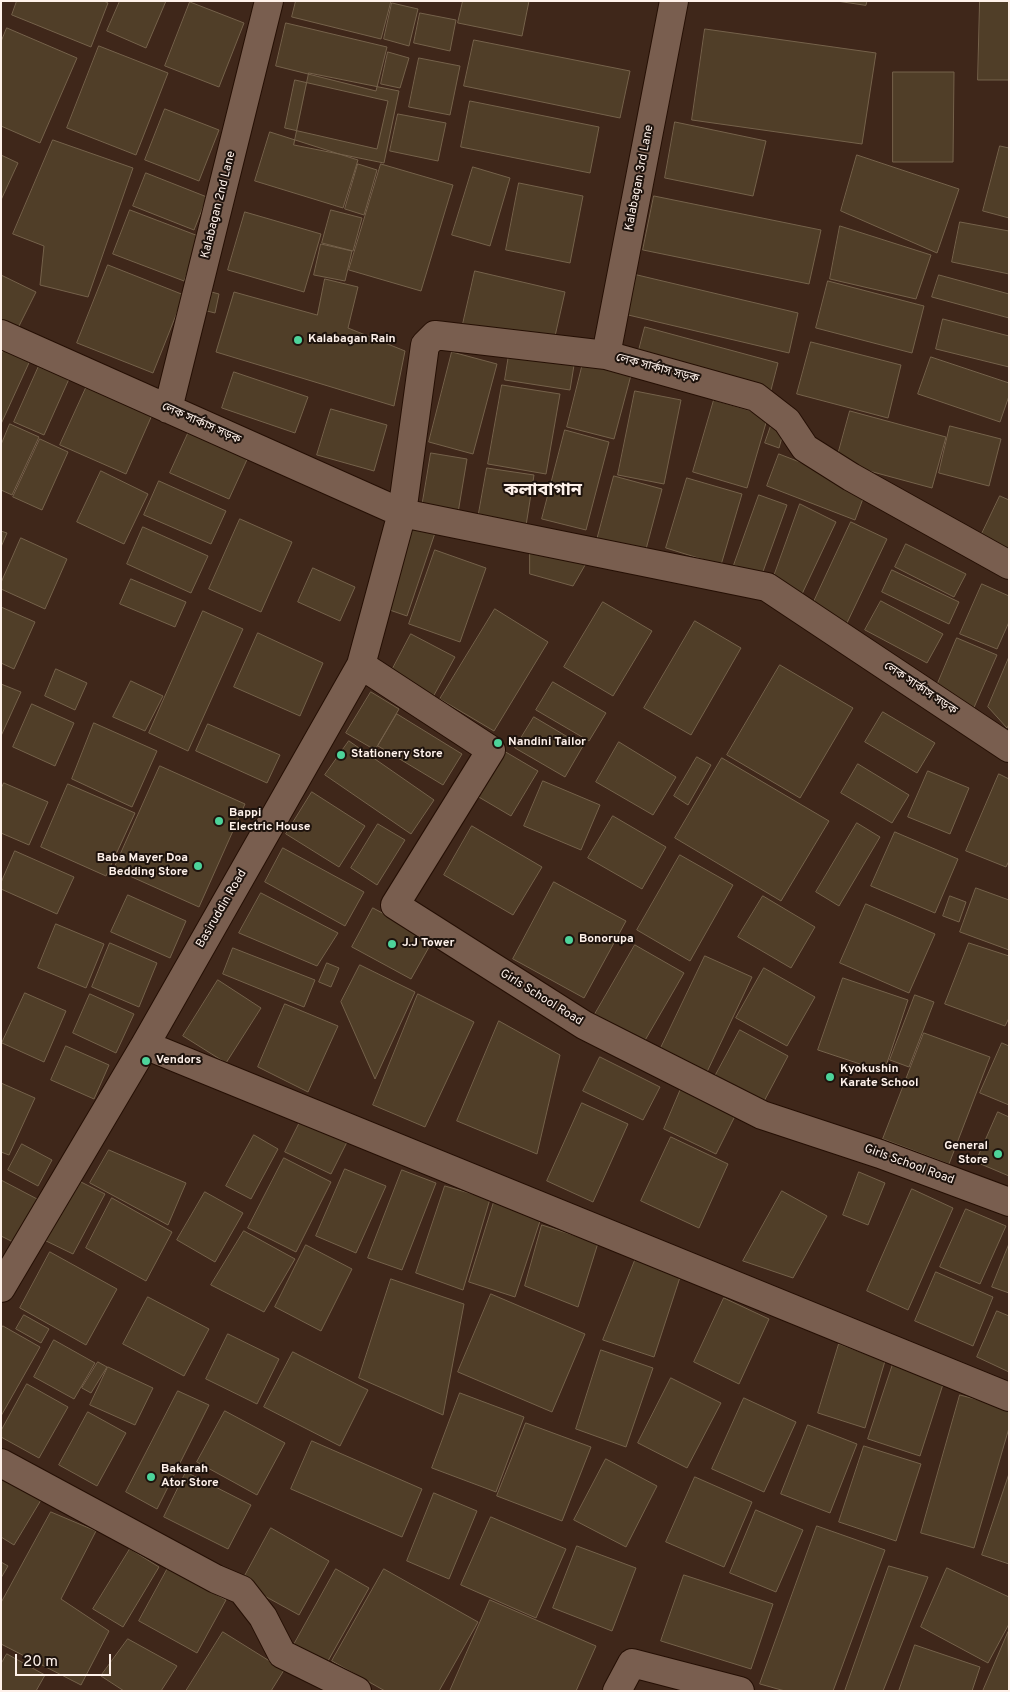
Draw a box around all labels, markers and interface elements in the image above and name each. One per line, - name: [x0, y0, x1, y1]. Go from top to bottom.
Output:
- street label: Kalabagan 3rd Lane: [623, 124, 657, 232]
- street label: Kalabagan 2nd Lane: [199, 150, 239, 260]
- place label: Kalabagan Rain: [308, 333, 396, 347]
- marker: Kalabagan Rain: [292, 334, 304, 346]
- street label: লেক সার্কাস সড়ক: [614, 351, 700, 387]
- street label: লেক সার্কাস সড়ক: [159, 400, 243, 448]
- district label: কলাবাগান: [504, 480, 582, 502]
- street label: লেক সার্কাস সড়ক: [881, 659, 959, 719]
- place label: Nandini Tailor: [508, 736, 586, 750]
- marker: Nandini Tailor: [492, 737, 504, 749]
- place label: Stationery Store: [351, 748, 443, 762]
- marker: Stationery Store: [335, 749, 347, 761]
- place label: Bappi Electric House: [229, 807, 310, 835]
- marker: Bappi Electric House: [213, 815, 225, 827]
- place label: Baba Mayer Doa Bedding Store: [97, 852, 188, 880]
- marker: Baba Mayer Doa Bedding Store: [192, 860, 204, 872]
- street label: Basiruddin Road: [194, 867, 250, 951]
- place label: Bonorupa: [579, 933, 634, 947]
- marker: Bonorupa: [563, 934, 575, 946]
- place label: J.J Tower: [402, 937, 454, 951]
- marker: J.J Tower: [386, 938, 398, 950]
- street label: Girls School Road: [497, 967, 585, 1029]
- place label: Vendors: [156, 1054, 201, 1068]
- marker: Vendors: [140, 1055, 152, 1067]
- place label: Kyokushin Karate School: [840, 1063, 919, 1091]
- marker: Kyokushin Karate School: [824, 1071, 836, 1083]
- place label: General Store: [944, 1140, 988, 1168]
- street label: Girls School Road: [862, 1142, 956, 1188]
- marker: General Store: [992, 1148, 1004, 1160]
- place label: Bakarah Ator Store: [161, 1463, 219, 1491]
- marker: Bakarah Ator Store: [145, 1471, 157, 1483]
- scale bar: [18, 1644, 114, 1676]
- text: 20 m: [23, 1653, 58, 1672]

